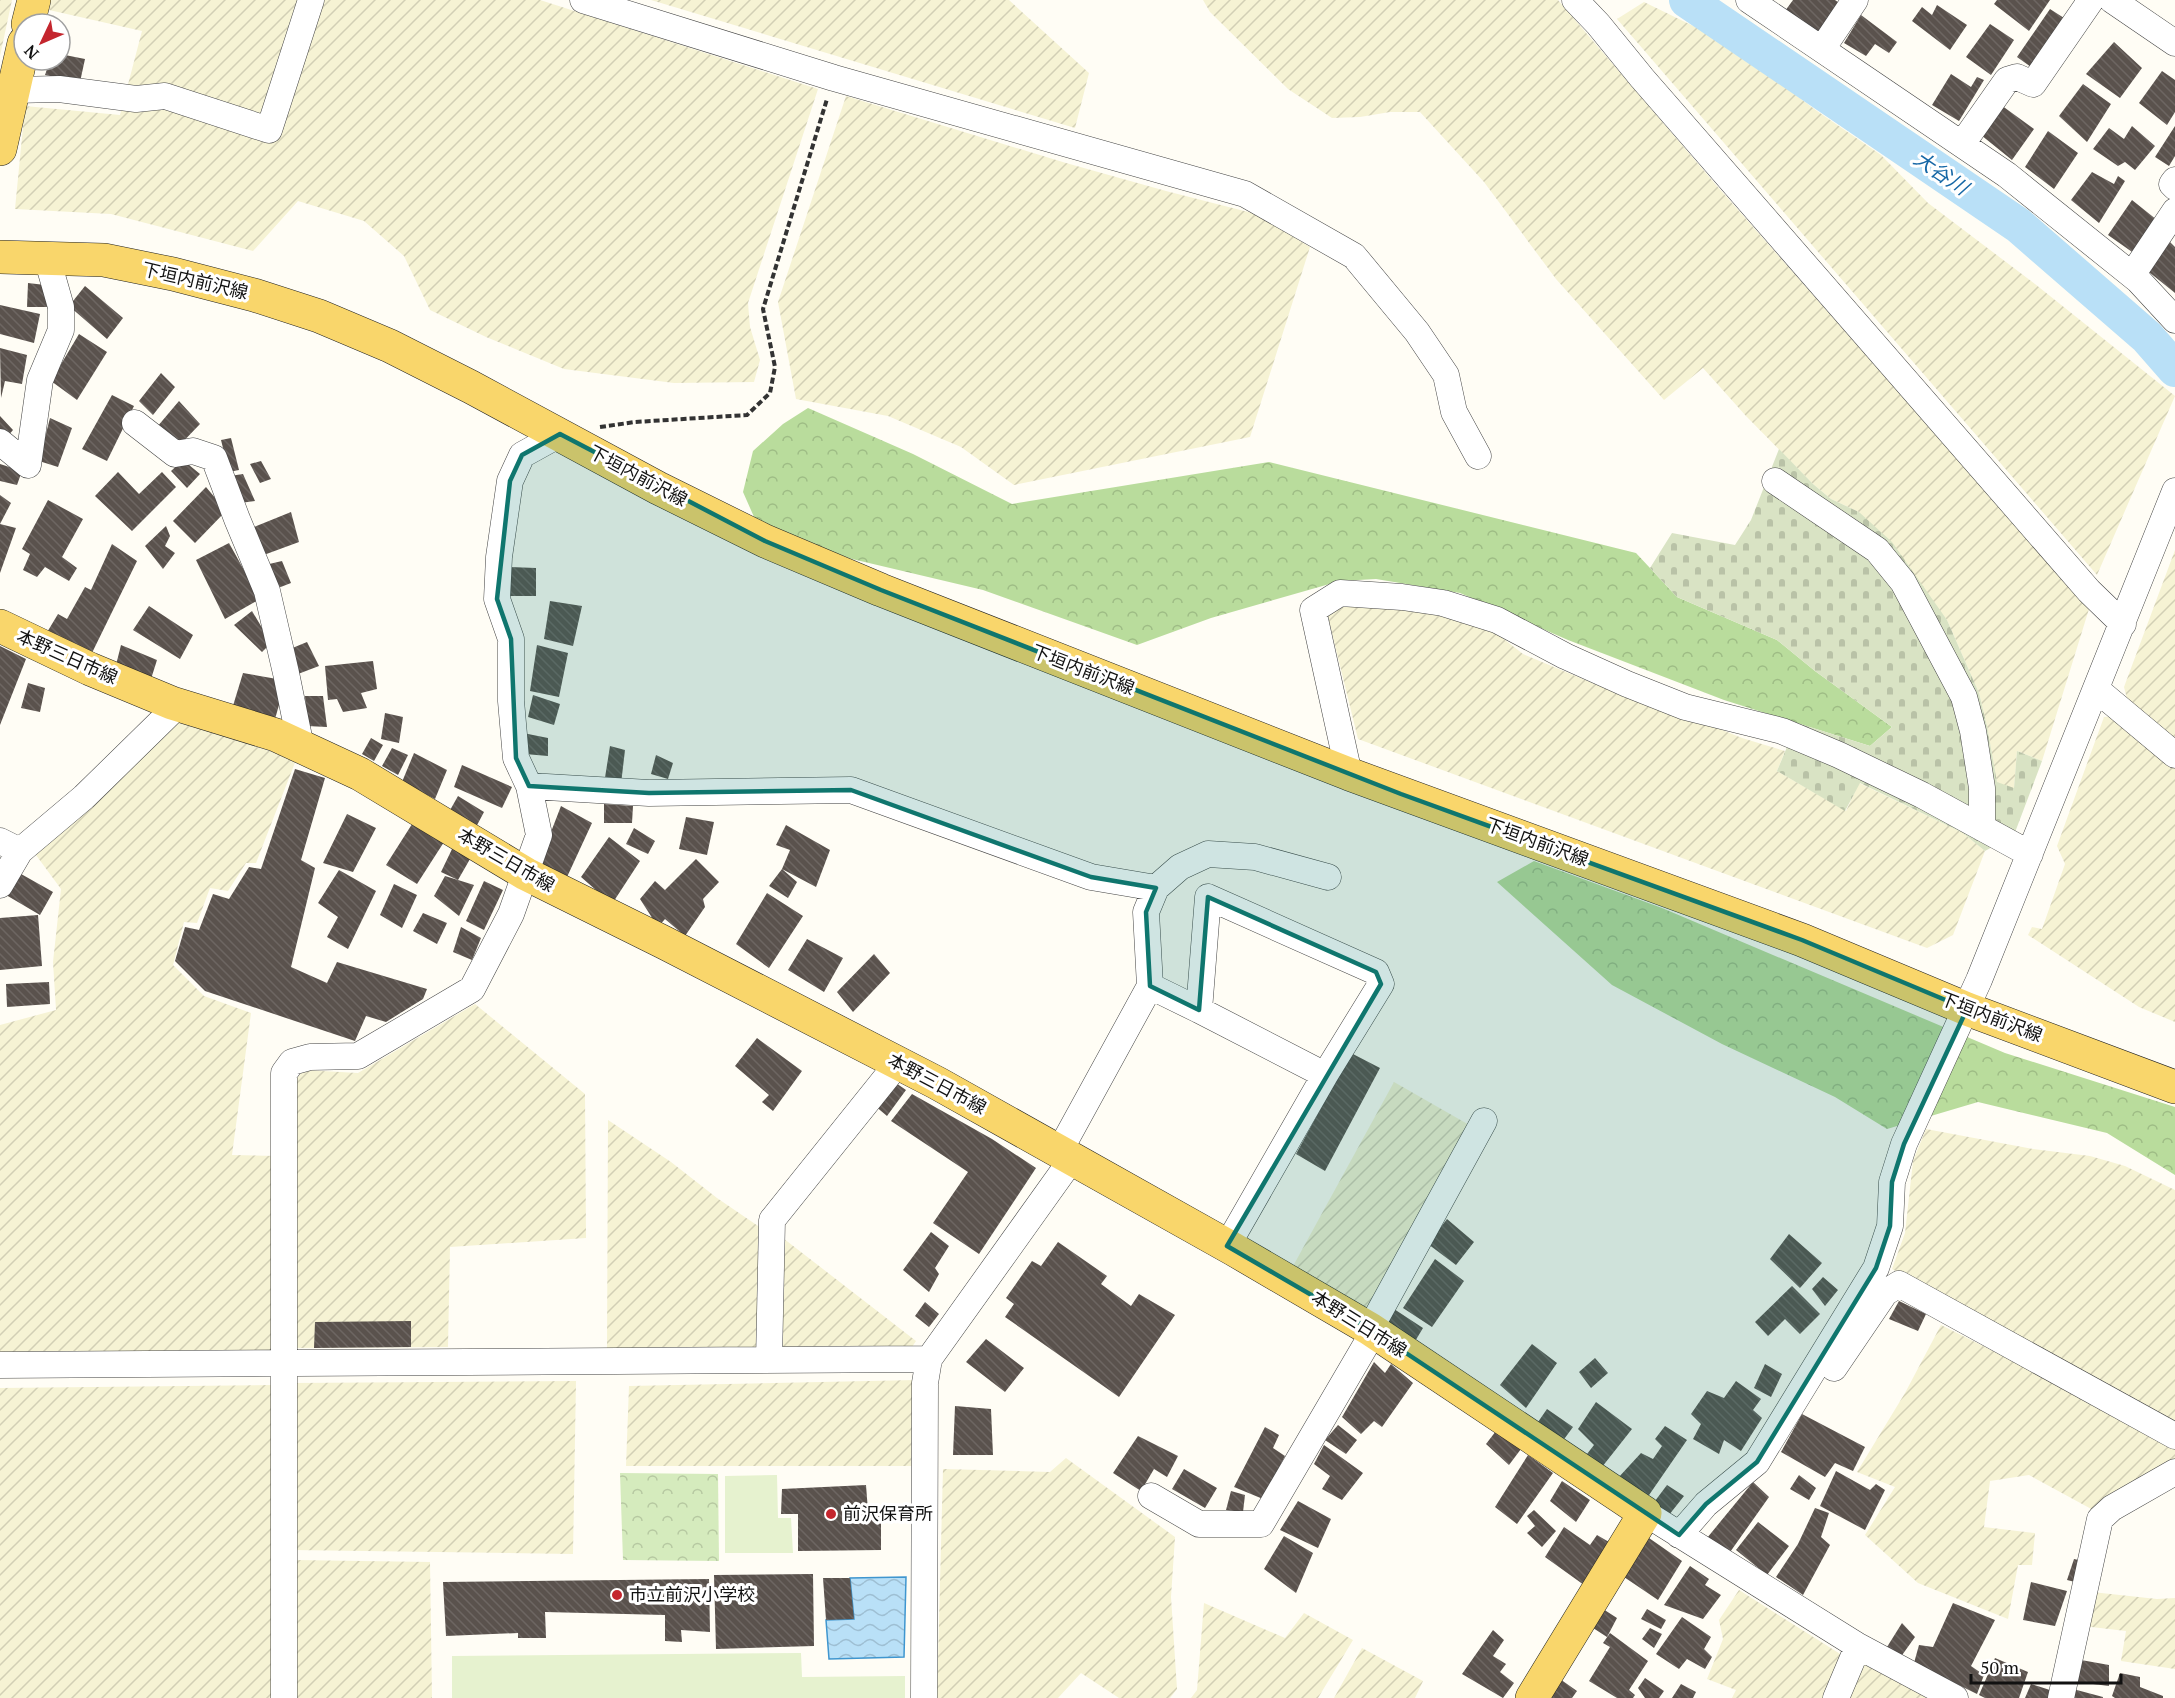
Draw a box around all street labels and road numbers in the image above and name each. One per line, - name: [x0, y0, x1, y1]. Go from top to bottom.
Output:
- street label: 下垣内前沢線: [140, 256, 251, 304]
- street label: 下垣内前沢線: [585, 439, 692, 511]
- street label: 本野三日市線: [13, 623, 122, 689]
- street label: 下垣内前沢線: [1029, 639, 1138, 700]
- street label: 下垣内前沢線: [1482, 811, 1592, 871]
- street label: 本野三日市線: [454, 822, 559, 897]
- street label: 下垣内前沢線: [1937, 986, 2046, 1047]
- street label: 本野三日市線: [884, 1047, 991, 1119]
- street label: 本野三日市線: [1307, 1284, 1412, 1362]

